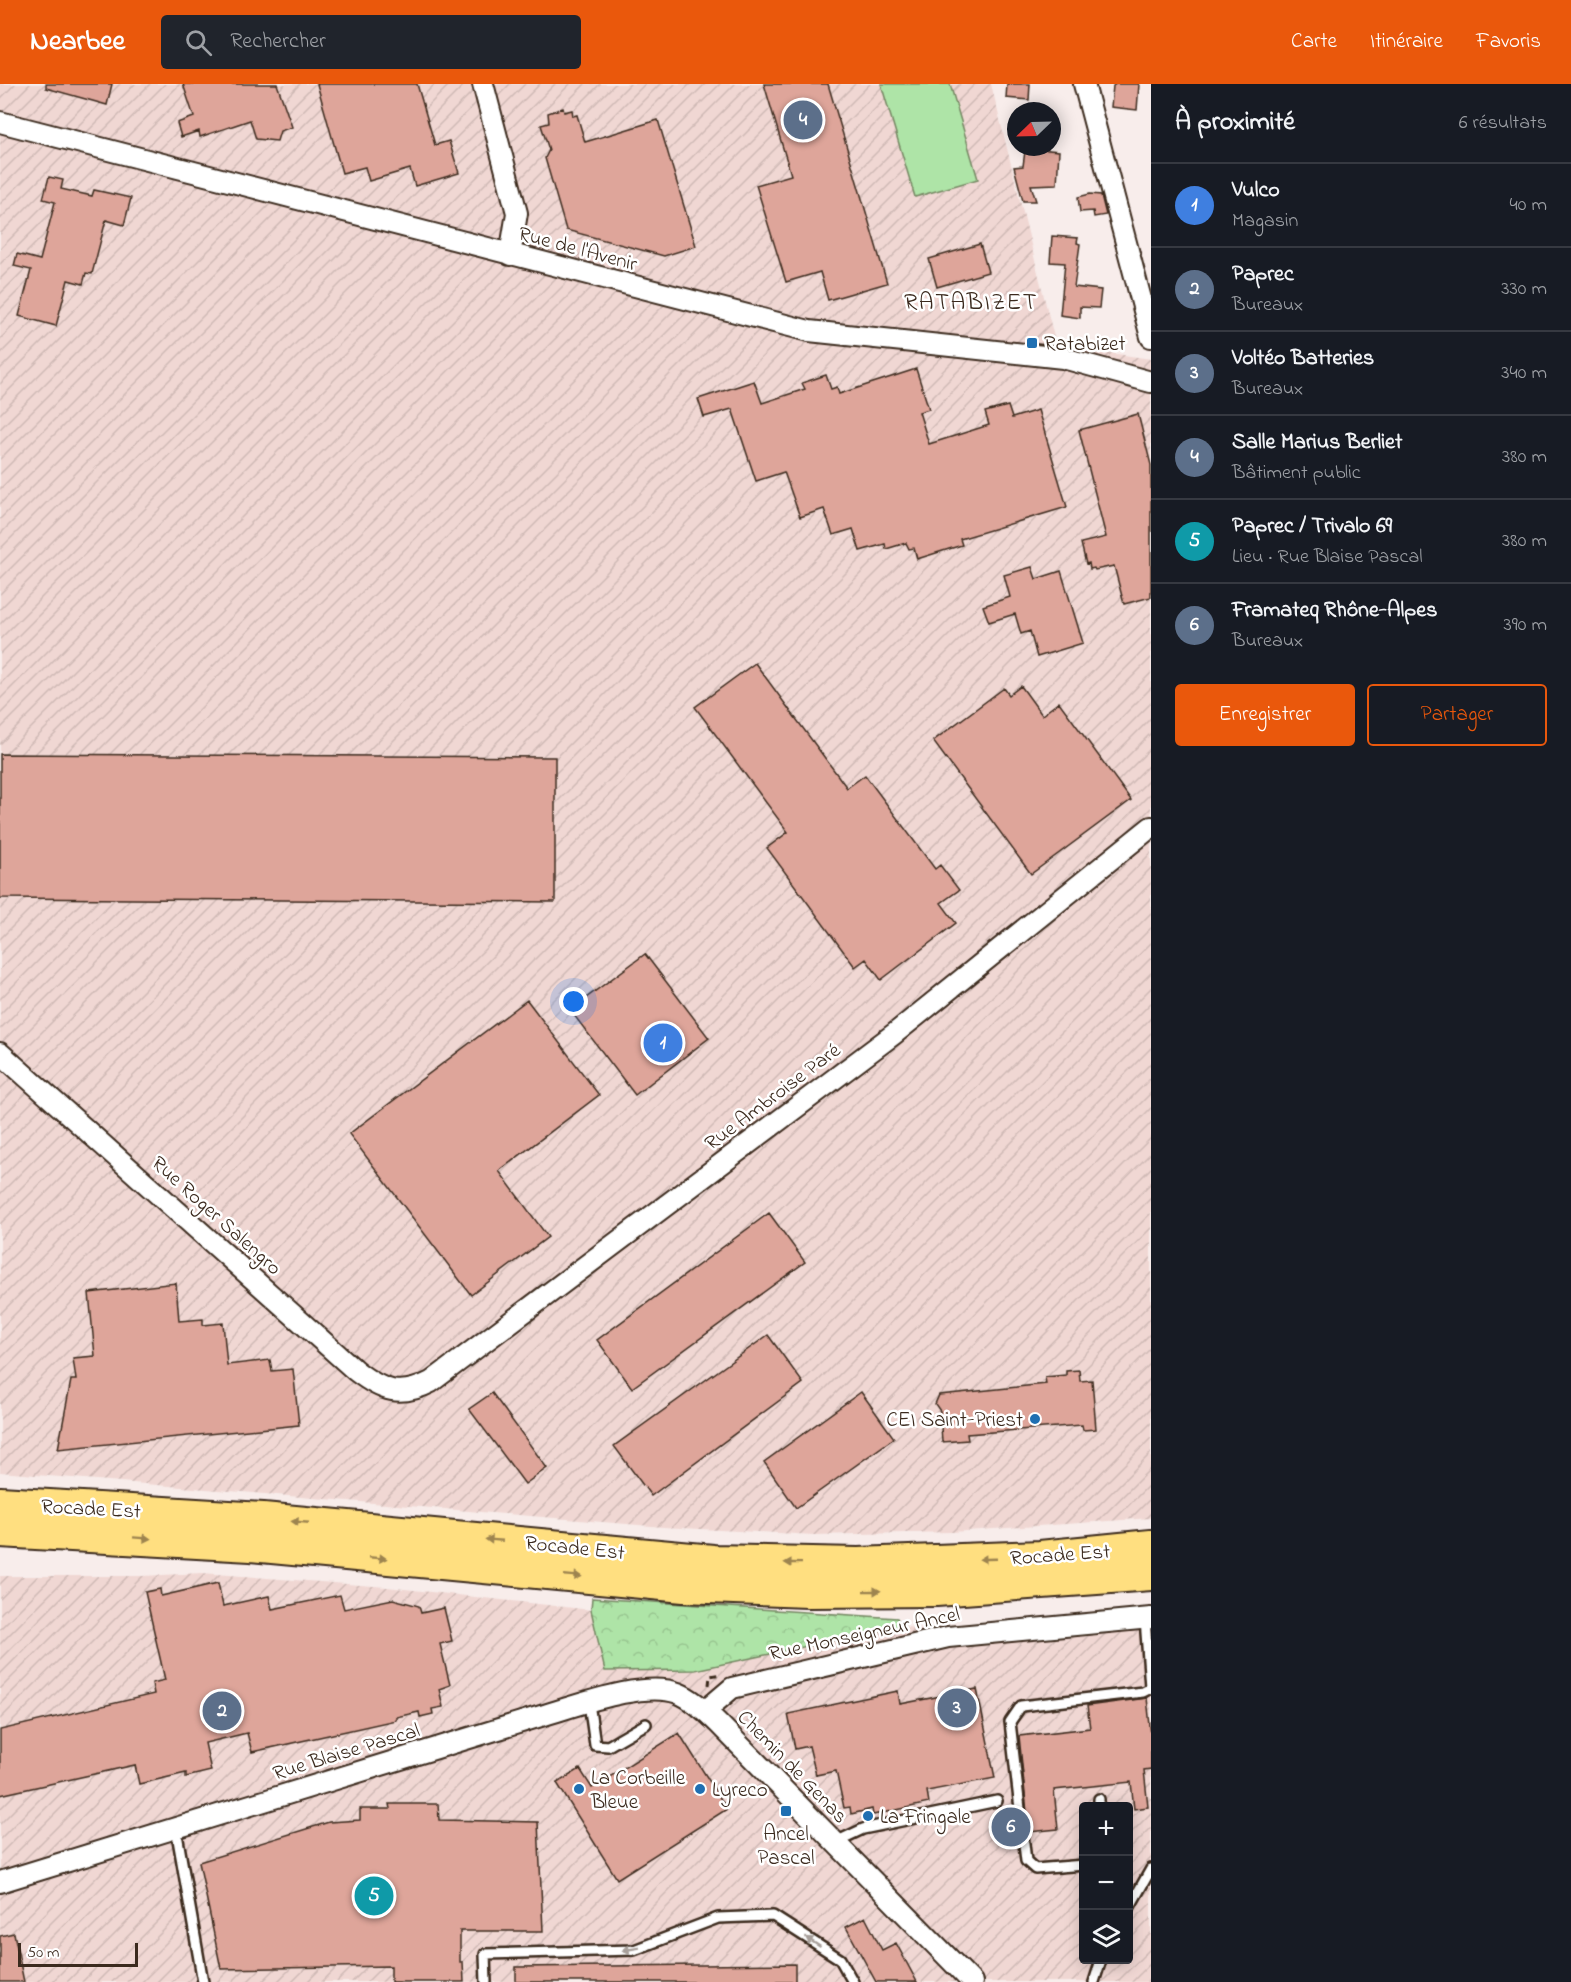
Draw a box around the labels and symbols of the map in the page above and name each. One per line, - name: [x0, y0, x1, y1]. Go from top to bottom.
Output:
- pin: 4: [784, 98, 822, 142]
- north arrow: [1007, 102, 1061, 156]
- street label: Rue de l'Avenir: [515, 220, 641, 280]
- district label: RATABIZET: [904, 286, 1038, 321]
- place label: Ratabizet: [1044, 330, 1125, 360]
- marker: Ratabizet: [1025, 336, 1039, 350]
- your location: [559, 987, 588, 1016]
- pin: 1: [644, 1020, 682, 1066]
- street label: Rue Ambroise Paré: [699, 1036, 848, 1159]
- street label: Rue Roger Salengro: [142, 1150, 288, 1285]
- place label: CEI Saint-Priest: [886, 1406, 1023, 1436]
- marker: CEI Saint-Priest: [1028, 1412, 1042, 1426]
- street label: Rocade Est: [40, 1492, 142, 1528]
- one-way arrow: [291, 1517, 310, 1527]
- street label: Rocade Est: [523, 1529, 626, 1569]
- one-way arrow: [133, 1533, 152, 1542]
- one-way arrow: [485, 1535, 504, 1544]
- street label: Rocade Est: [1009, 1538, 1111, 1574]
- one-way arrow: [369, 1553, 388, 1563]
- one-way arrow: [979, 1555, 998, 1564]
- one-way arrow: [784, 1558, 803, 1568]
- one-way arrow: [563, 1571, 582, 1581]
- one-way arrow: [863, 1586, 882, 1595]
- street label: Rue Monseigneur Ancel: [766, 1600, 963, 1672]
- pin: 3: [938, 1686, 976, 1730]
- pin: 2: [202, 1688, 242, 1734]
- street label: Chemin de Genas: [729, 1704, 854, 1831]
- street label: Rue Blaise Pascal: [269, 1716, 424, 1790]
- place label: La Corbeille Bleue: [590, 1764, 686, 1818]
- place label: Lyreco: [712, 1776, 768, 1808]
- marker: La Corbeille Bleue: [572, 1782, 586, 1796]
- marker: Lyreco: [693, 1782, 707, 1796]
- place label: La Fringale: [880, 1803, 971, 1835]
- marker: Ancel Pascal: [779, 1804, 793, 1818]
- pin: 6: [992, 1804, 1030, 1850]
- marker: La Fringale: [861, 1809, 875, 1823]
- place label: Ancel Pascal: [757, 1820, 815, 1874]
- pin: 5: [354, 1874, 394, 1918]
- one-way arrow: [805, 1936, 821, 1947]
- scale bar: [18, 1940, 138, 1968]
- one-way arrow: [622, 1945, 641, 1954]

